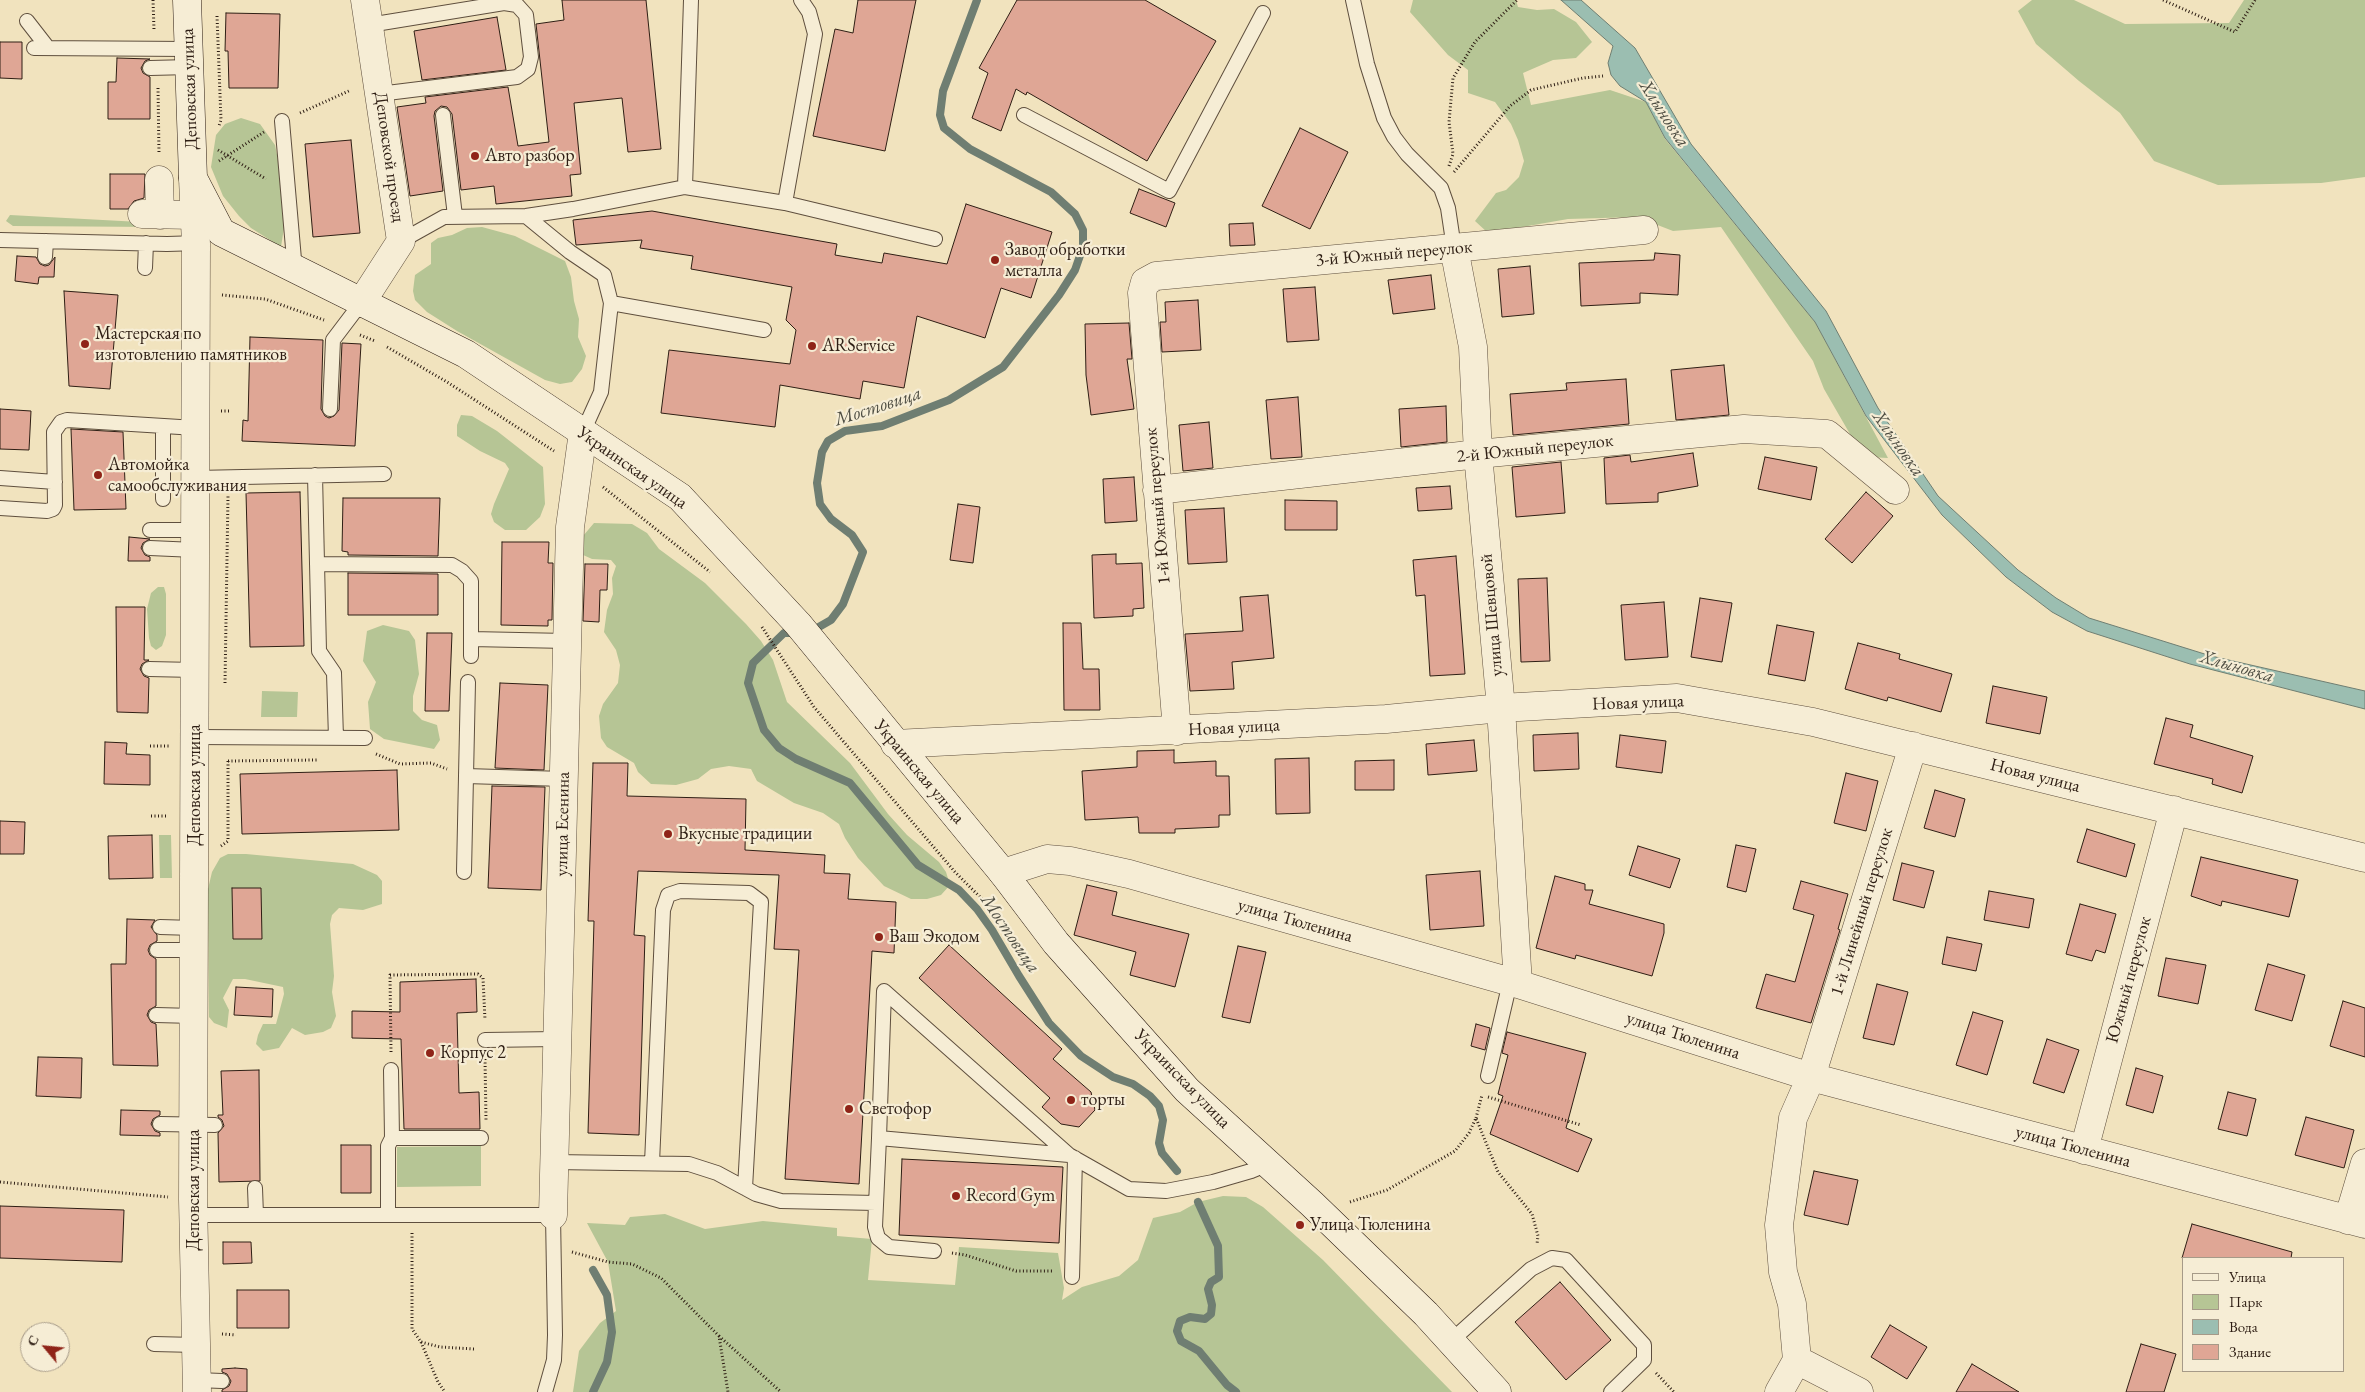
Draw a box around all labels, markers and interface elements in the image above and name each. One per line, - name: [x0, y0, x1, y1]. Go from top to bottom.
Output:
- street label: Деповская улица: [177, 28, 203, 150]
- water label: Хлыновка: [1634, 76, 1694, 152]
- street label: Деповской проезд: [369, 90, 409, 224]
- place label: Авто разбор: [485, 145, 575, 167]
- marker: Авто разбор: [469, 150, 481, 162]
- street label: 3-й Южный переулок: [1315, 236, 1473, 272]
- place label: Завод обработки металла: [1005, 239, 1125, 282]
- marker: Завод обработки металла: [989, 254, 1001, 266]
- place label: Мастерская по изготовлению памятников: [95, 323, 287, 366]
- place label: ARService: [822, 335, 895, 357]
- marker: Мастерская по изготовлению памятников: [79, 338, 91, 350]
- marker: ARService: [806, 340, 818, 352]
- water label: Мостовица: [832, 382, 924, 432]
- water label: Хлыновка: [1867, 407, 1929, 481]
- street label: Украинская улица: [573, 422, 691, 514]
- street label: 1-й Южный переулок: [1140, 427, 1176, 585]
- street label: 2-й Южный переулок: [1456, 430, 1614, 468]
- place label: Автомойка самообслуживания: [108, 454, 247, 496]
- marker: Автомойка самообслуживания: [92, 469, 104, 481]
- street label: улица Шевцовой: [1476, 553, 1508, 677]
- water label: Хлыновка: [2198, 646, 2276, 688]
- street label: Новая улица: [1592, 691, 1684, 715]
- street label: Украинская улица: [869, 715, 969, 829]
- street label: Новая улица: [1188, 715, 1280, 741]
- street label: Деповская улица: [184, 724, 206, 846]
- street label: Новая улица: [1988, 754, 2082, 798]
- street label: улица Есенина: [551, 771, 575, 877]
- place label: Вкусные традиции: [678, 823, 812, 845]
- street label: 1-й Линейный переулок: [1826, 825, 1898, 999]
- marker: Вкусные традиции: [662, 828, 674, 840]
- water label: Мостовица: [975, 890, 1045, 978]
- street label: улица Тюленина: [1235, 894, 1355, 948]
- street label: Южный переулок: [2102, 914, 2156, 1046]
- place label: Ваш Экодом: [889, 926, 979, 948]
- marker: Ваш Экодом: [873, 931, 885, 943]
- street label: улица Тюленина: [1623, 1007, 1743, 1065]
- street label: Украинская улица: [1129, 1025, 1235, 1133]
- place label: Корпус 2: [440, 1042, 506, 1064]
- marker: Корпус 2: [424, 1047, 436, 1059]
- place label: торты: [1081, 1089, 1125, 1111]
- marker: торты: [1065, 1094, 1077, 1106]
- place label: Светофор: [859, 1098, 932, 1120]
- marker: Светофор: [843, 1103, 855, 1115]
- street label: улица Тюленина: [2013, 1121, 2133, 1173]
- street label: Деповская улица: [183, 1129, 205, 1251]
- place label: Record Gym: [966, 1185, 1055, 1207]
- marker: Record Gym: [950, 1190, 962, 1202]
- place label: Улица Тюленина: [1310, 1214, 1431, 1236]
- marker: Улица Тюленина: [1294, 1219, 1306, 1231]
- legend: [2182, 1257, 2345, 1372]
- text: Улица: [2229, 1267, 2266, 1286]
- text: Парк: [2229, 1292, 2262, 1311]
- text: Вода: [2229, 1317, 2258, 1336]
- north arrow: [20, 1322, 70, 1372]
- text: С: [22, 1332, 43, 1349]
- text: Здание: [2229, 1342, 2271, 1361]

